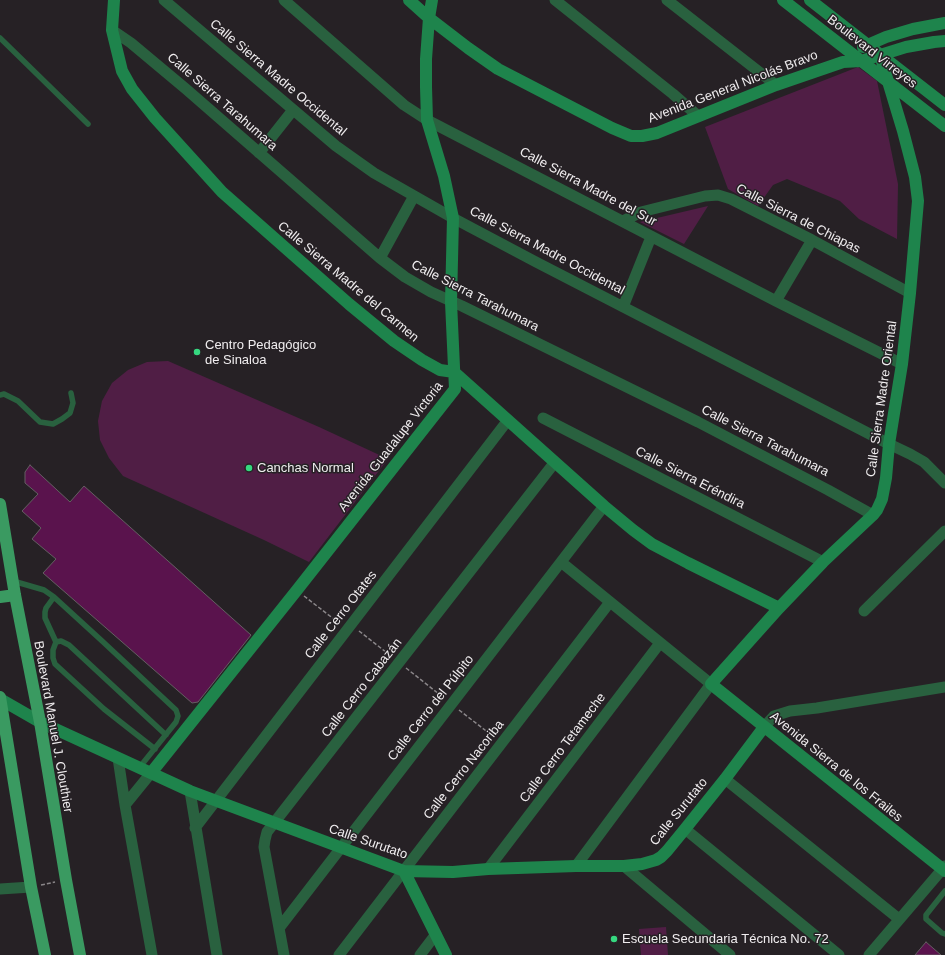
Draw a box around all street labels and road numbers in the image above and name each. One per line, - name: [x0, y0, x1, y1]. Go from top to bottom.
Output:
- street label: Boulevard Virreyes: [824, 12, 920, 92]
- street label: Calle Sierra Madre Occidental: [207, 16, 349, 140]
- street label: Avenida General Nicolás Bravo: [646, 47, 820, 127]
- street label: Calle Sierra Tarahumara: [164, 50, 280, 154]
- street label: Calle Sierra Madre del Sur: [517, 144, 659, 230]
- street label: Calle Sierra de Chiapas: [733, 181, 863, 257]
- street label: Calle Sierra Madre Occidental: [467, 203, 627, 299]
- street label: Calle Sierra Madre del Carmen: [274, 218, 422, 346]
- street label: Calle Sierra Tarahumara: [409, 257, 541, 335]
- street label: Calle Sierra Madre Oriental: [863, 320, 901, 478]
- street label: Avenida Guadalupe Victoria: [335, 379, 447, 515]
- street label: Calle Sierra Tarahumara: [699, 402, 831, 480]
- street label: Calle Sierra Eréndira: [633, 444, 747, 512]
- street label: Calle Cerro Otates: [302, 568, 380, 662]
- street label: Calle Cerro Cabazán: [318, 635, 406, 741]
- street label: Boulevard Manuel J. Clouthier: [30, 640, 76, 814]
- street label: Calle Cerro del Púlpito: [385, 652, 477, 764]
- street label: Calle Cerro Tetameche: [517, 690, 609, 806]
- street label: Avenida Sierra de los Frailes: [767, 709, 905, 825]
- street label: Calle Cerro Nacoriba: [420, 717, 508, 823]
- street label: Calle Surutato: [647, 775, 711, 849]
- street label: Calle Surutato: [327, 821, 409, 863]

